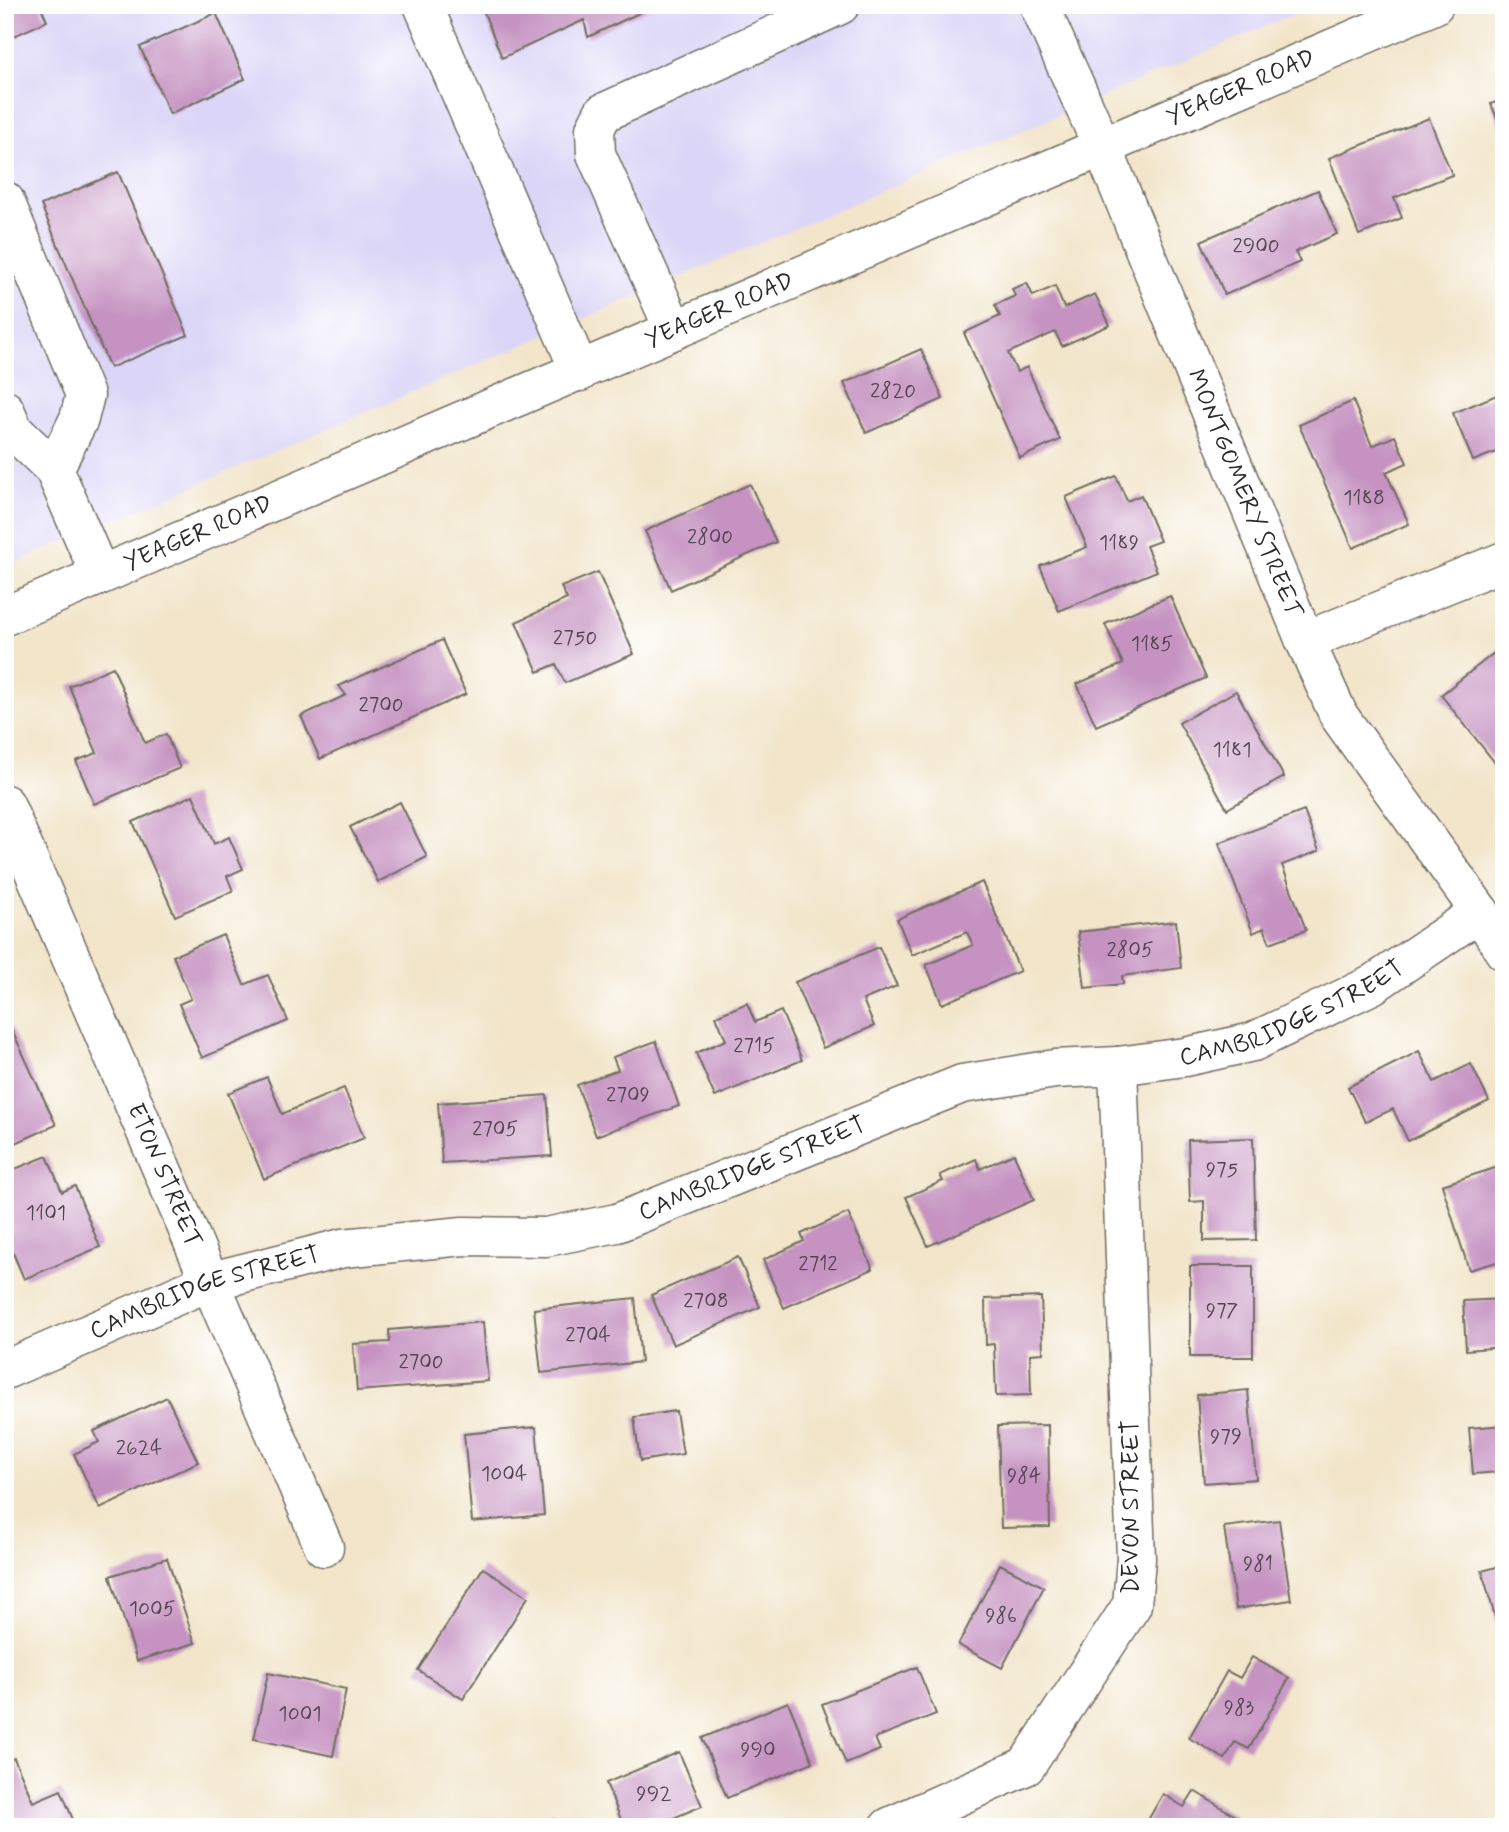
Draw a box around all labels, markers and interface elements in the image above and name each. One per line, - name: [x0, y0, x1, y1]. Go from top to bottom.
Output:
- street label: YEAGER ROAD: [1162, 42, 1320, 133]
- house number: 2900: [1232, 232, 1280, 260]
- street label: YEAGER ROAD: [640, 265, 798, 356]
- street label: MONTGOMERY STREET: [1180, 365, 1309, 623]
- house number: 2820: [870, 377, 916, 405]
- house number: 1188: [1343, 484, 1385, 512]
- street label: YEAGER ROAD: [119, 488, 277, 579]
- house number: 2800: [687, 523, 733, 551]
- house number: 1189: [1099, 529, 1139, 557]
- house number: 2750: [553, 624, 597, 652]
- house number: 1185: [1131, 630, 1173, 658]
- house number: 2700: [358, 691, 404, 719]
- house number: 1181: [1212, 736, 1252, 764]
- house number: 2805: [1106, 936, 1154, 964]
- street label: CAMBRIDGE STREET: [1177, 953, 1410, 1073]
- house number: 2715: [733, 1032, 775, 1060]
- house number: 2709: [606, 1081, 650, 1109]
- street label: ETON STREET: [120, 1099, 209, 1252]
- street label: CAMBRIDGE STREET: [634, 1109, 870, 1228]
- house number: 2705: [472, 1115, 518, 1143]
- house number: 975: [1206, 1156, 1238, 1184]
- house number: 1101: [26, 1199, 66, 1227]
- street label: CAMBRIDGE STREET: [85, 1239, 323, 1347]
- house number: 2712: [798, 1250, 838, 1278]
- house number: 2708: [683, 1287, 729, 1315]
- house number: 977: [1206, 1297, 1238, 1325]
- house number: 2704: [565, 1321, 611, 1349]
- house number: 2700: [398, 1348, 444, 1376]
- street label: DEVON STREET: [1116, 1420, 1147, 1594]
- house number: 979: [1210, 1423, 1242, 1451]
- house number: 2624: [116, 1434, 162, 1462]
- house number: 1004: [481, 1460, 527, 1488]
- house number: 984: [1007, 1462, 1041, 1490]
- house number: 981: [1243, 1550, 1273, 1578]
- house number: 1005: [129, 1595, 175, 1623]
- house number: 986: [985, 1602, 1017, 1630]
- house number: 983: [1224, 1694, 1255, 1722]
- house number: 1001: [278, 1700, 322, 1728]
- house number: 990: [740, 1736, 776, 1764]
- house number: 992: [636, 1780, 672, 1808]

